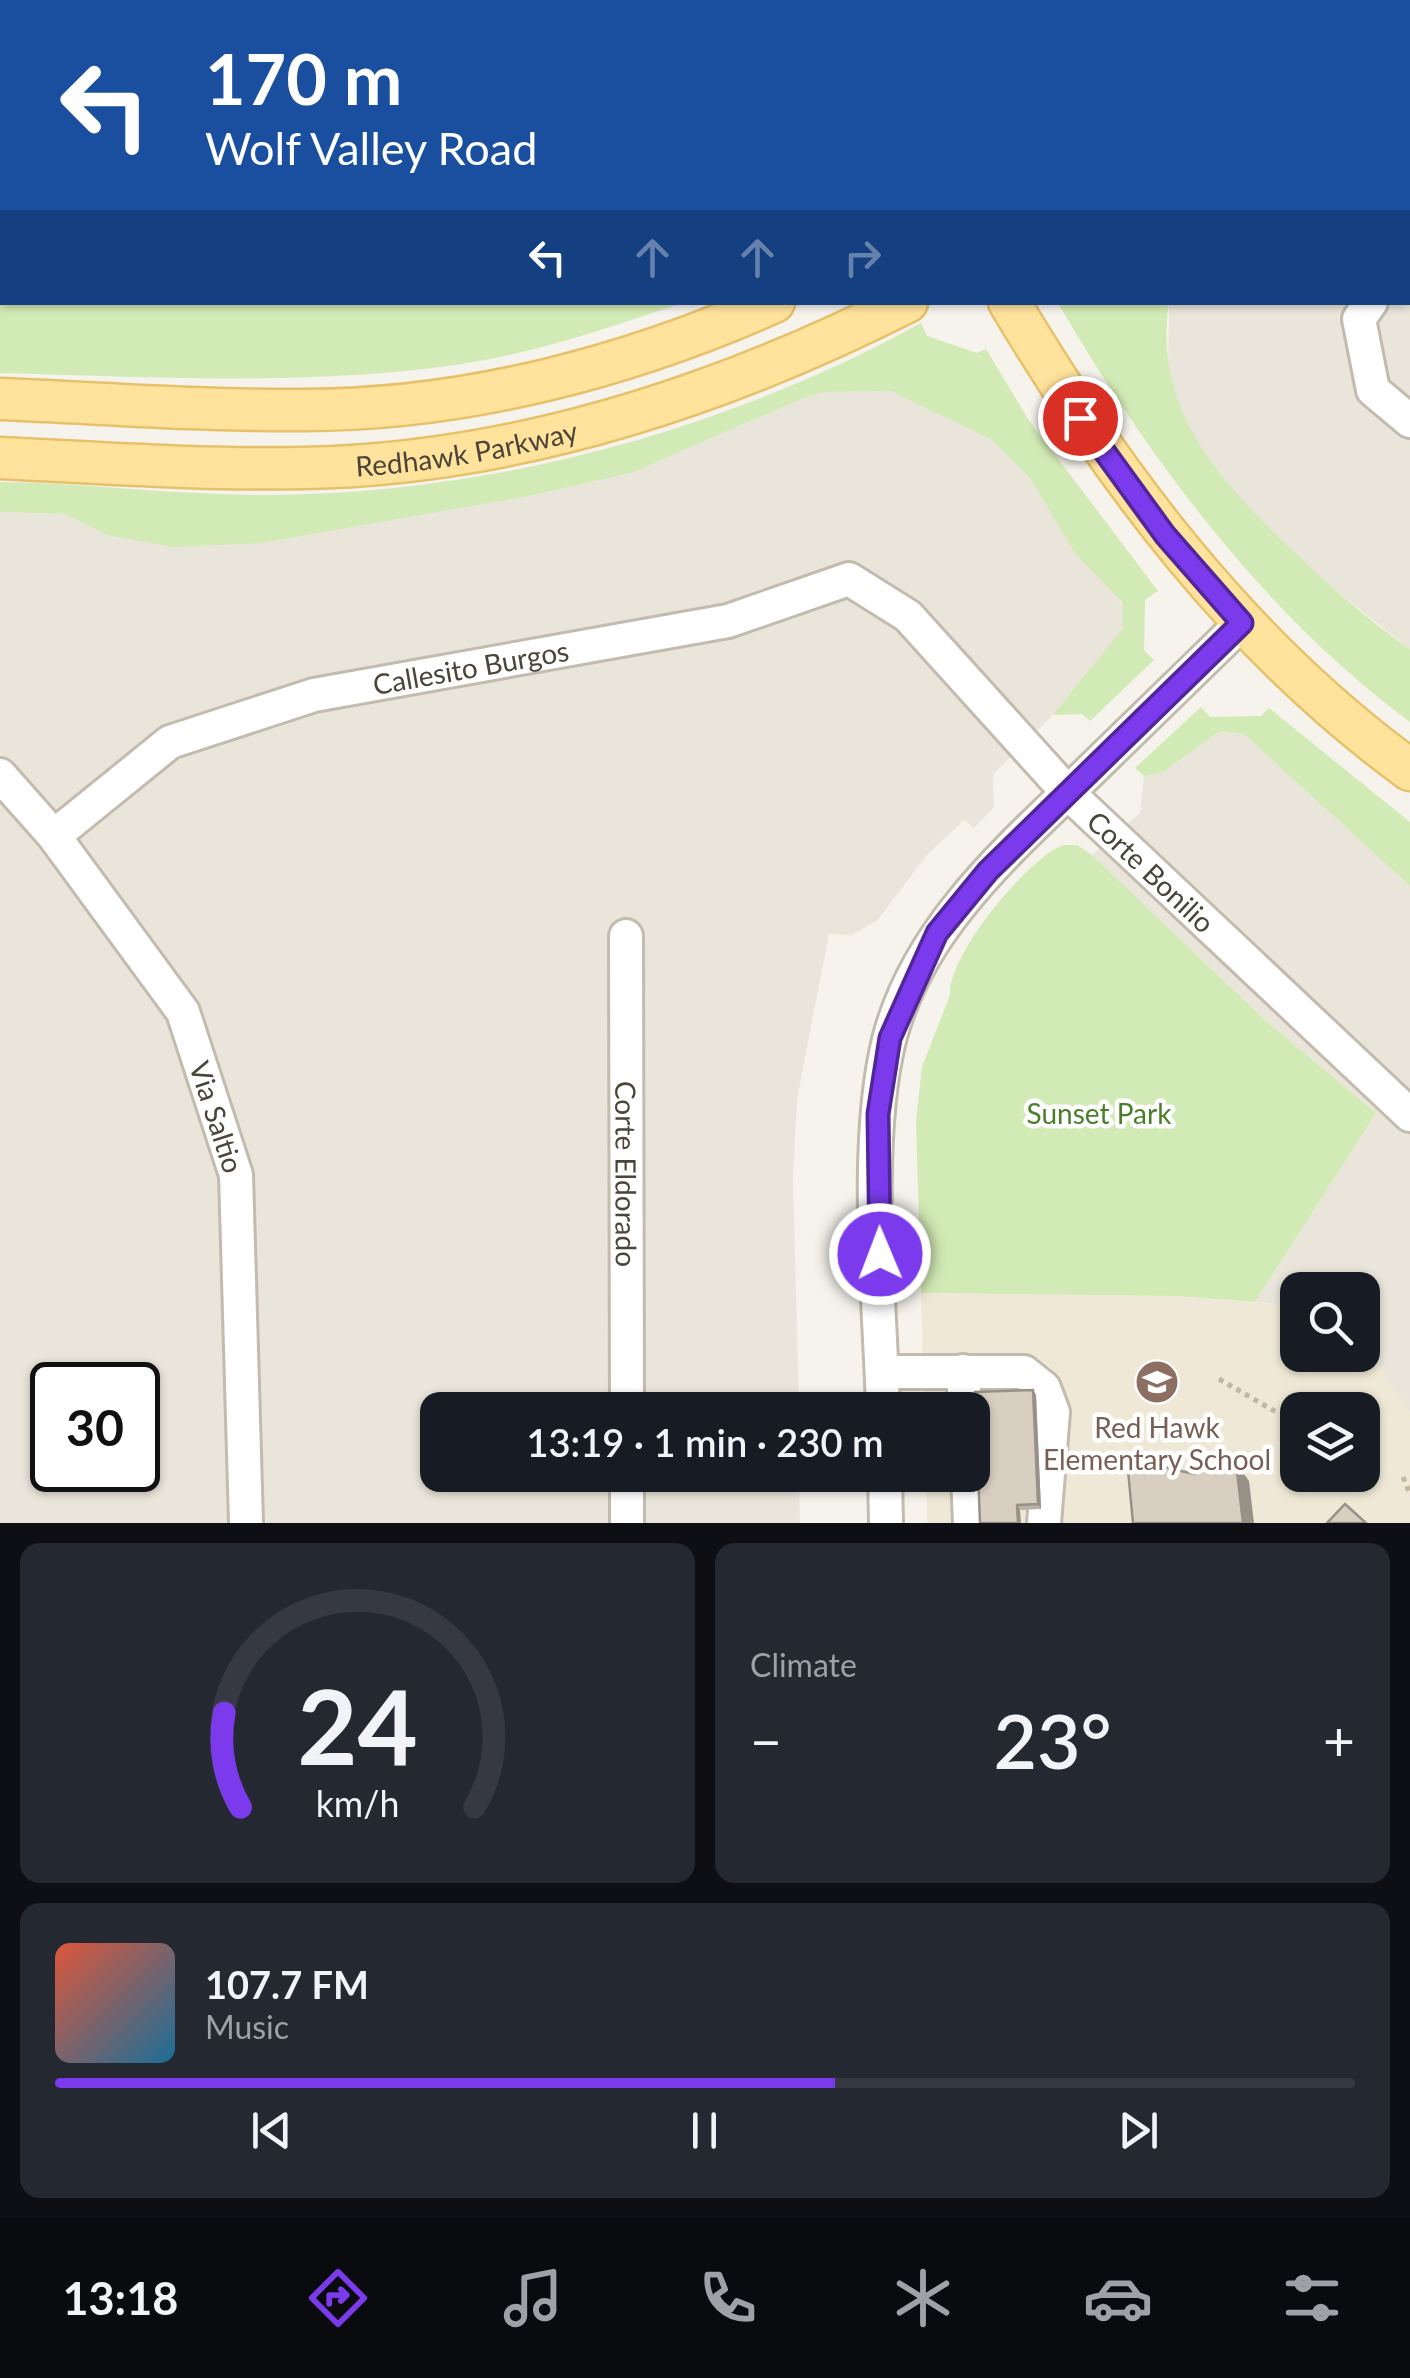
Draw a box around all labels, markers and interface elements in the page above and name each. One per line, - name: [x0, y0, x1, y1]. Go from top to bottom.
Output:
- text: 170 m: [205, 36, 402, 120]
- icon: left: [40, 40, 170, 170]
- text: Wolf Valley Road: [205, 121, 537, 175]
- icon: left: [520, 230, 575, 285]
- icon: ahead: [625, 230, 680, 285]
- icon: ahead: [730, 230, 785, 285]
- icon: right: [835, 230, 890, 285]
- pin: [1038, 376, 1123, 461]
- icon: arrive: [1053, 391, 1108, 446]
- street label: Redhawk Parkway: [354, 413, 581, 483]
- street label: Callesito Burgos: [370, 633, 571, 701]
- street label: Corte Bonilio: [1081, 804, 1222, 939]
- street label: Via Saltio: [183, 1057, 251, 1177]
- street label: Corte Eldorado: [609, 1081, 644, 1267]
- park label: Sunset Park: [1027, 1096, 1172, 1130]
- position arrow: [828, 1202, 932, 1306]
- map controls: [1280, 1272, 1380, 1492]
- button: search: [1280, 1272, 1380, 1372]
- school or university icon: Red Hawk Elementary School: [1134, 1359, 1180, 1405]
- speed limit sign: 30: [30, 1362, 160, 1492]
- button: layers: [1280, 1392, 1380, 1492]
- place label: Red Hawk Elementary School: [1043, 1410, 1271, 1476]
- text: 13:19 · 1 min · 230 m: [527, 1419, 883, 1465]
- text: Climate: [750, 1645, 857, 1684]
- text: 24: [297, 1662, 418, 1787]
- text: 23°: [993, 1695, 1112, 1785]
- text: −: [750, 1707, 782, 1773]
- text: +: [1323, 1707, 1355, 1773]
- text: km/h: [316, 1782, 399, 1825]
- text: 107.7 FM: [205, 1961, 369, 2007]
- text: Music: [205, 2007, 289, 2046]
- icon: previous: [244, 2103, 299, 2158]
- icon: pause: [677, 2103, 732, 2158]
- icon: next: [1111, 2103, 1166, 2158]
- icon: directions: [303, 2263, 373, 2333]
- icon: music: [498, 2263, 568, 2333]
- icon: phone: [693, 2263, 763, 2333]
- icon: climate: [888, 2263, 958, 2333]
- icon: car: [1083, 2263, 1153, 2333]
- icon: filters: [1277, 2263, 1347, 2333]
- text: 13:18: [62, 2271, 178, 2325]

